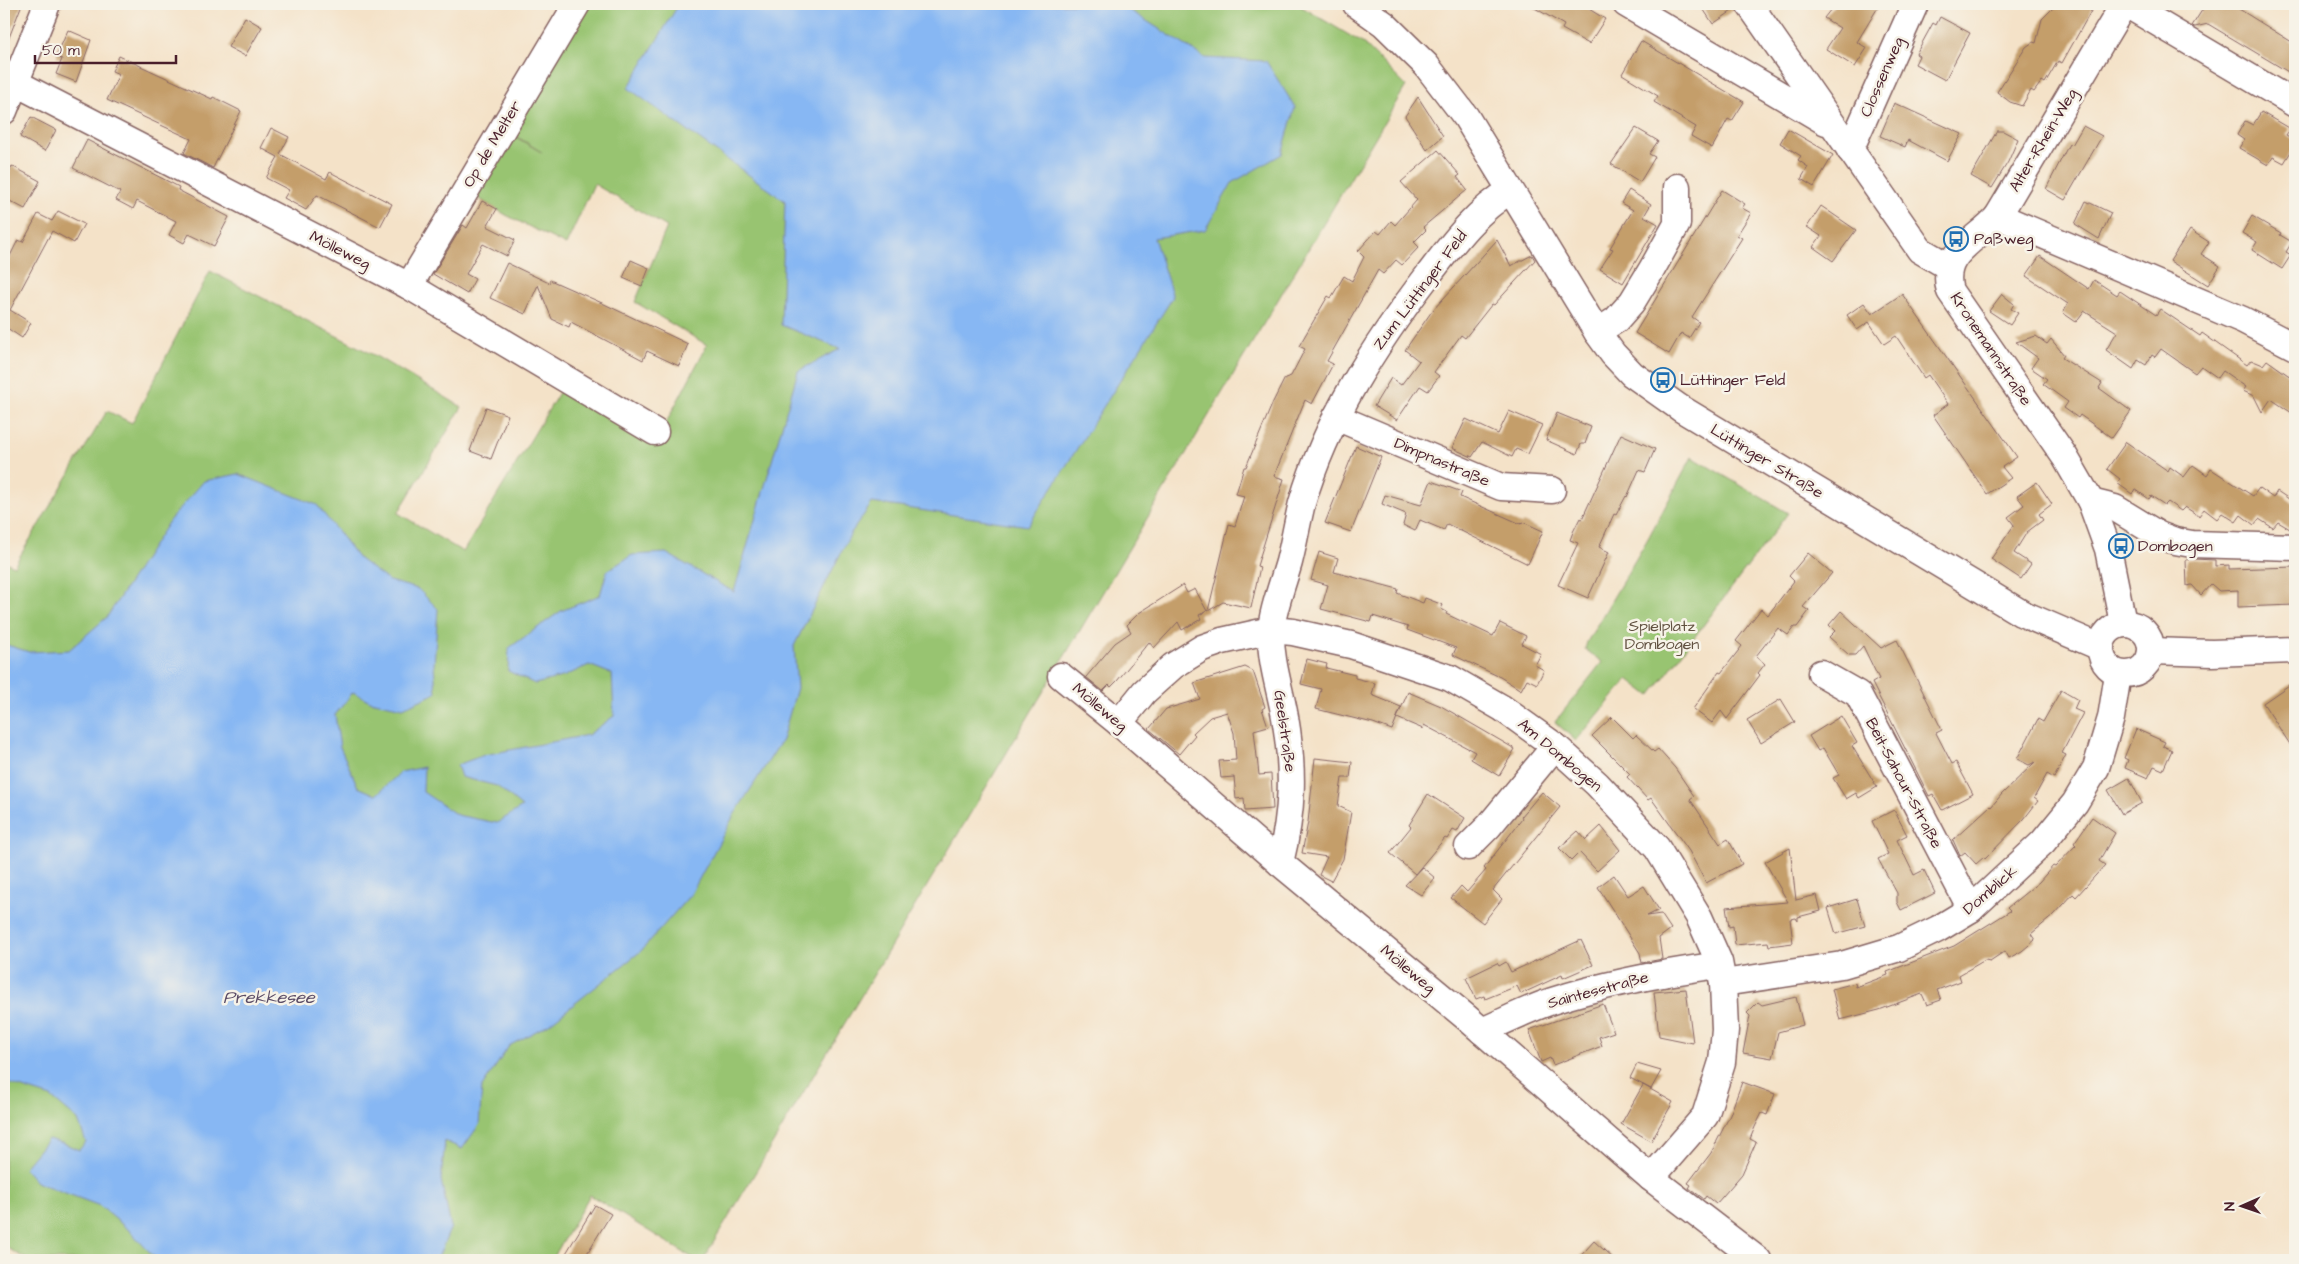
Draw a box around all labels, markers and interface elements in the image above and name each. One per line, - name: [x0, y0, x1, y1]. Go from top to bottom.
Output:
- scale bar: [35, 32, 176, 64]
- street label: Clossenweg: [1855, 34, 1910, 121]
- text: 50 m: [42, 40, 80, 61]
- street label: Alter-Rhein-Weg: [2003, 84, 2083, 196]
- street label: Op de Melter: [457, 96, 527, 192]
- street label: Mölleweg: [305, 225, 374, 276]
- street label: Zum Lüttinger Feld: [1368, 226, 1473, 355]
- bus stop icon: Paßweg: [1943, 226, 1969, 252]
- place label: Paßweg: [1974, 228, 2034, 251]
- street label: Kronemannstraße: [1945, 288, 2037, 410]
- bus stop icon: Lüttinger Feld: [1650, 367, 1676, 393]
- place label: Lüttinger Feld: [1680, 369, 1785, 392]
- street label: Lüttinger Straße: [1706, 418, 1828, 505]
- street label: Dimpnastraße: [1391, 432, 1493, 492]
- bus stop icon: Dombogen: [2108, 533, 2134, 559]
- place label: Dombogen: [2138, 535, 2213, 558]
- park label: Spielplatz Dombogen: [1625, 615, 1699, 656]
- street label: Mölleweg: [1067, 677, 1132, 737]
- street label: Geelstraße: [1268, 689, 1302, 774]
- street label: Am Dombogen: [1513, 713, 1607, 798]
- street label: Beit-Sahour-Straße: [1860, 714, 1948, 852]
- street label: Domblick: [1958, 860, 2022, 920]
- street label: Mölleweg: [1375, 939, 1440, 999]
- street label: Saintesstraße: [1545, 966, 1651, 1014]
- water label: Prekkesee: [223, 985, 316, 1010]
- north arrow: [2216, 1182, 2266, 1232]
- text: N: [2220, 1201, 2240, 1211]

